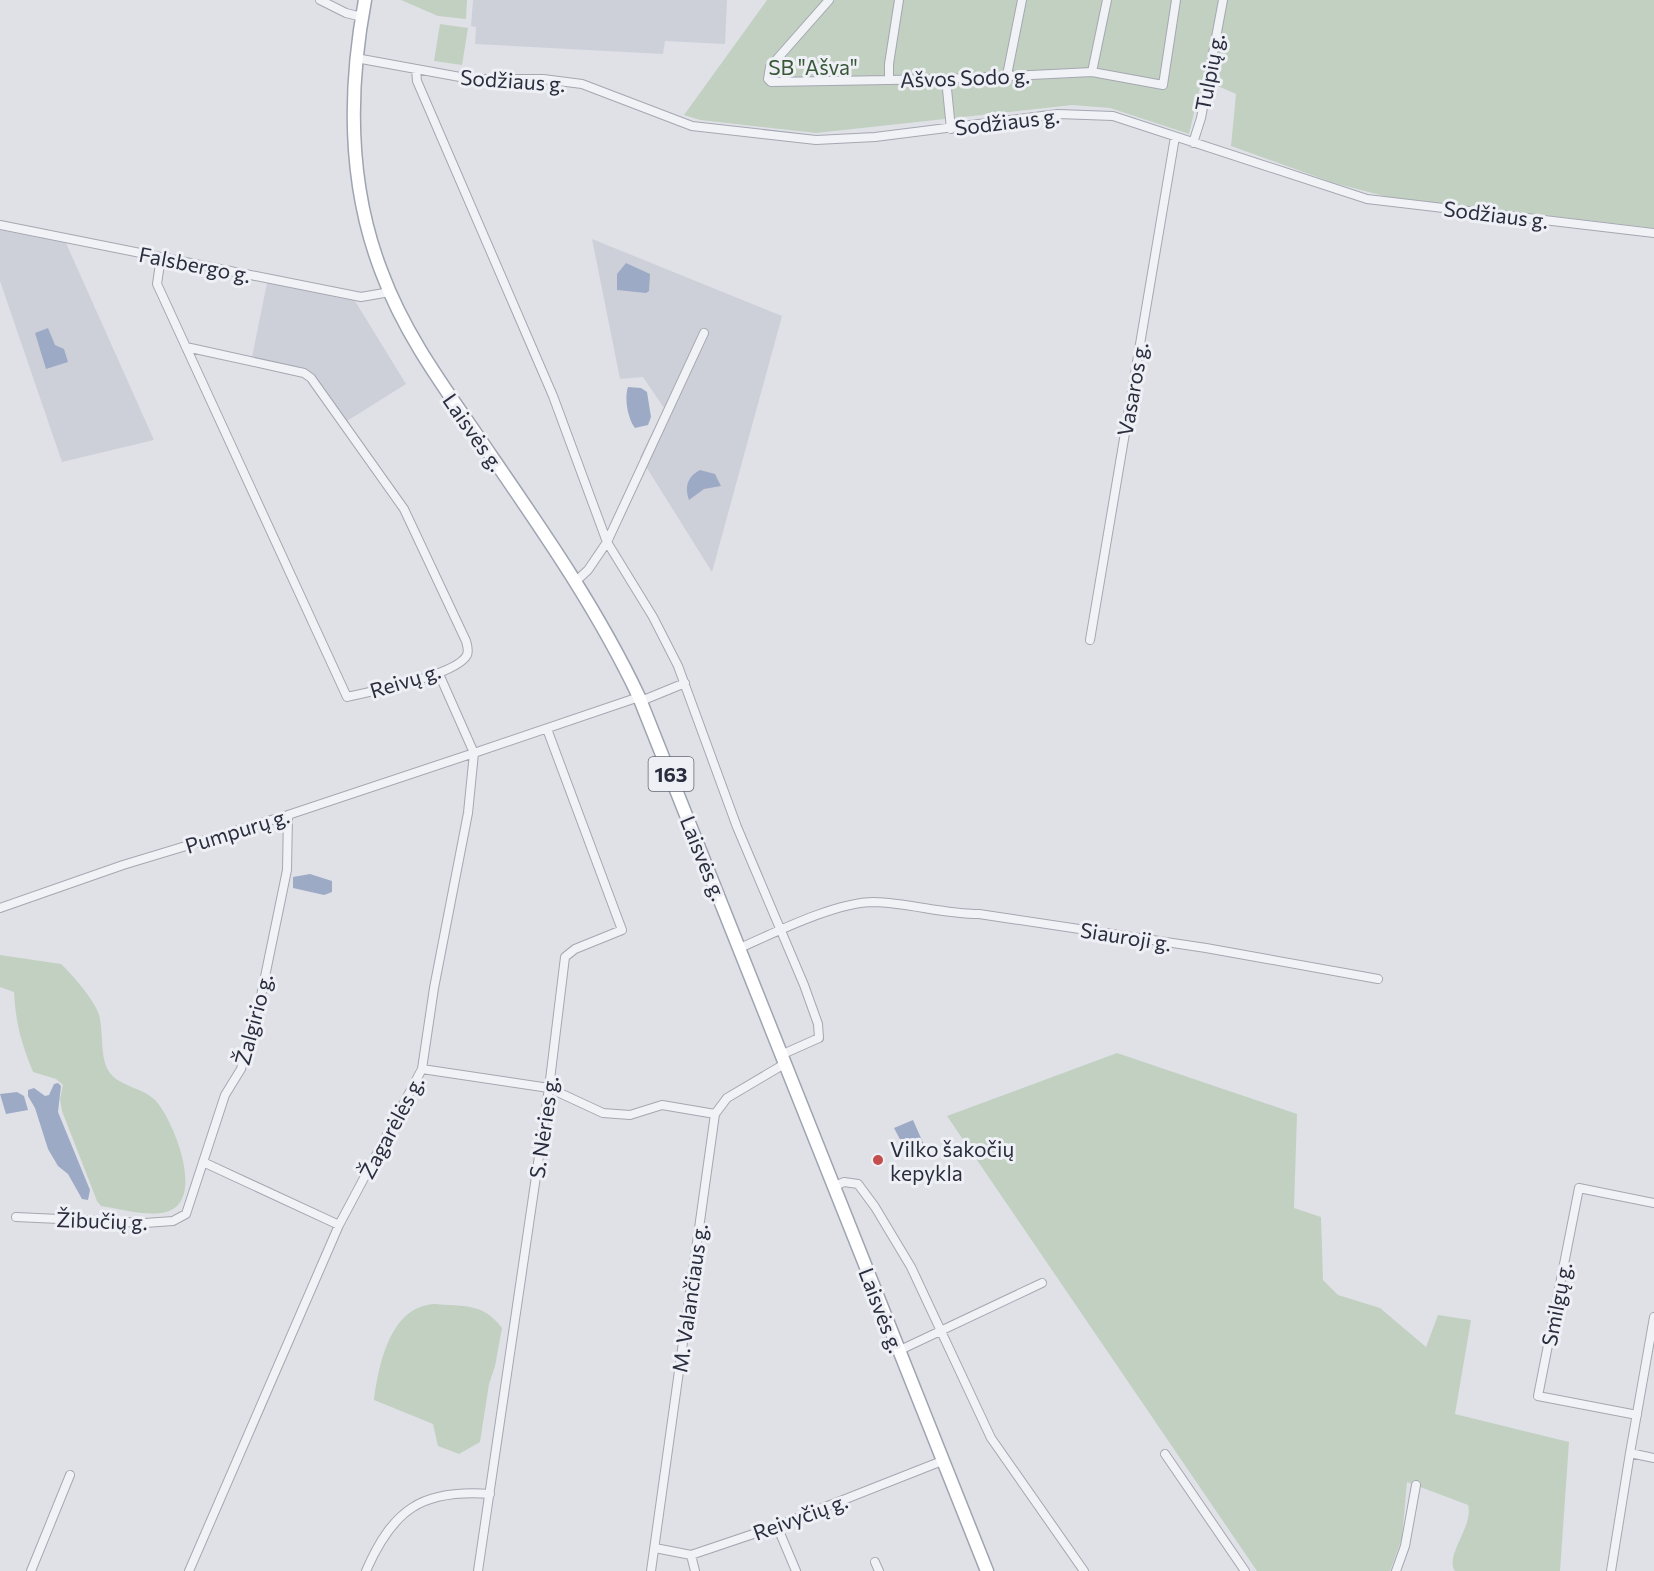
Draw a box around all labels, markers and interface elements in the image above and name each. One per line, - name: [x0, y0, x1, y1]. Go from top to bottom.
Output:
- street label: Tulpių g.: [1189, 31, 1229, 113]
- park label: SB "Ašva": [768, 54, 858, 79]
- street label: Ašvos Sodo g.: [900, 62, 1030, 92]
- street label: Sodžiaus g.: [460, 64, 566, 96]
- street label: Sodžiaus g.: [953, 102, 1061, 140]
- street label: Sodžiaus g.: [1442, 195, 1550, 233]
- street label: Falsbergo g.: [137, 241, 253, 287]
- street label: Vasaros g.: [1111, 340, 1153, 438]
- street label: Laisvės g.: [438, 388, 510, 476]
- street label: Reivų g.: [367, 657, 443, 703]
- road number: 163: [648, 757, 694, 791]
- street label: Pumpurų g.: [182, 802, 292, 858]
- street label: Laisvės g.: [676, 812, 732, 904]
- street label: Siauroji g.: [1079, 916, 1173, 956]
- street label: Žalgirio g.: [229, 970, 277, 1068]
- street label: Žagarėlės g.: [354, 1071, 428, 1183]
- street label: S. Nėries g.: [523, 1074, 563, 1180]
- place label: Vilko šakočių kepykla: [890, 1136, 1014, 1185]
- marker: Vilko šakočių kepykla: [871, 1153, 885, 1167]
- street label: Žibučių g.: [56, 1206, 148, 1234]
- street label: M. Valančiaus g.: [666, 1222, 712, 1374]
- street label: Smilgų g.: [1536, 1260, 1576, 1348]
- street label: Laisvės g.: [854, 1264, 910, 1356]
- street label: Reivyčių g.: [749, 1487, 851, 1545]

